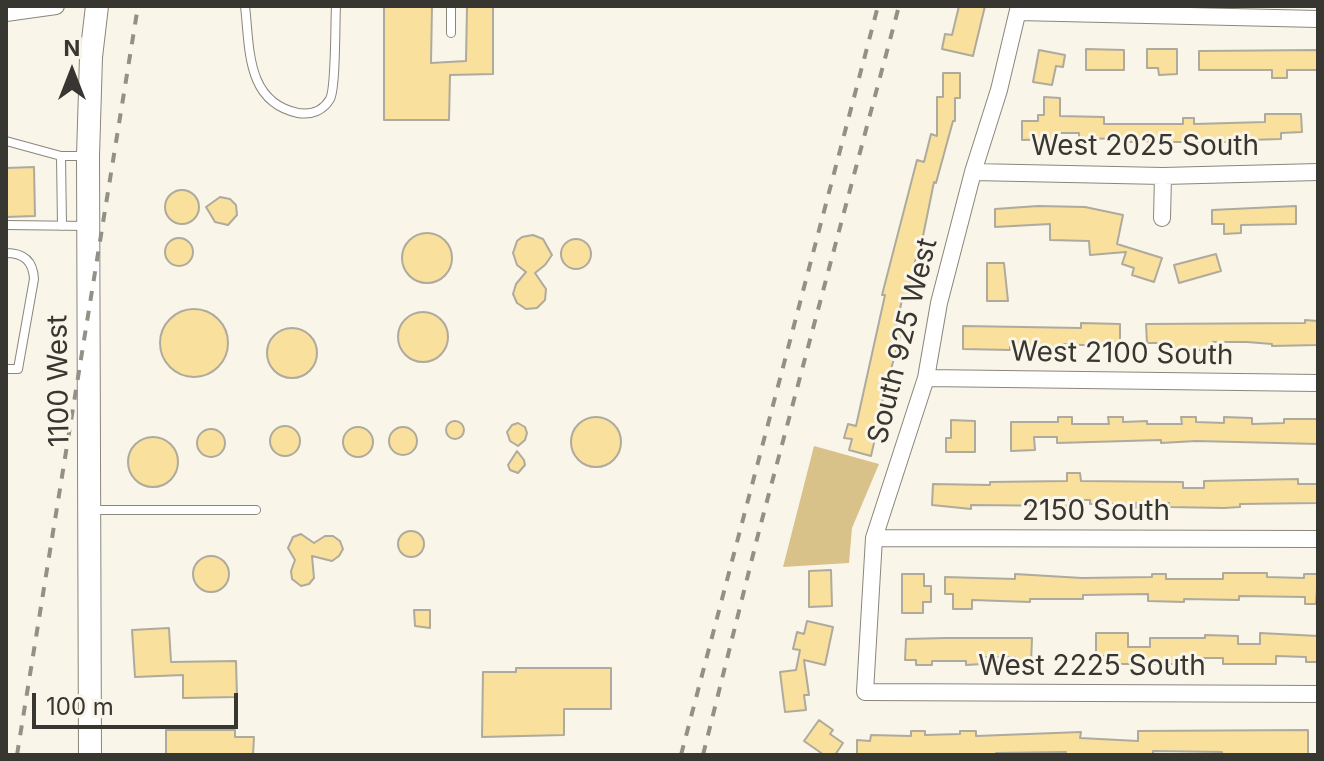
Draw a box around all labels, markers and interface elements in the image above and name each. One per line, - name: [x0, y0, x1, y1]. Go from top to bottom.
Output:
- north arrow: [32, 32, 112, 112]
- text: N: [64, 35, 80, 61]
- street label: West 2025 South: [1031, 130, 1259, 164]
- street label: South 925 West: [861, 235, 945, 447]
- street label: 1100 West: [41, 315, 77, 447]
- street label: West 2100 South: [1010, 335, 1234, 373]
- street label: 2150 South: [1022, 495, 1170, 529]
- street label: West 2225 South: [978, 650, 1206, 684]
- scale bar: [36, 677, 242, 727]
- text: 100 m: [46, 692, 114, 721]

